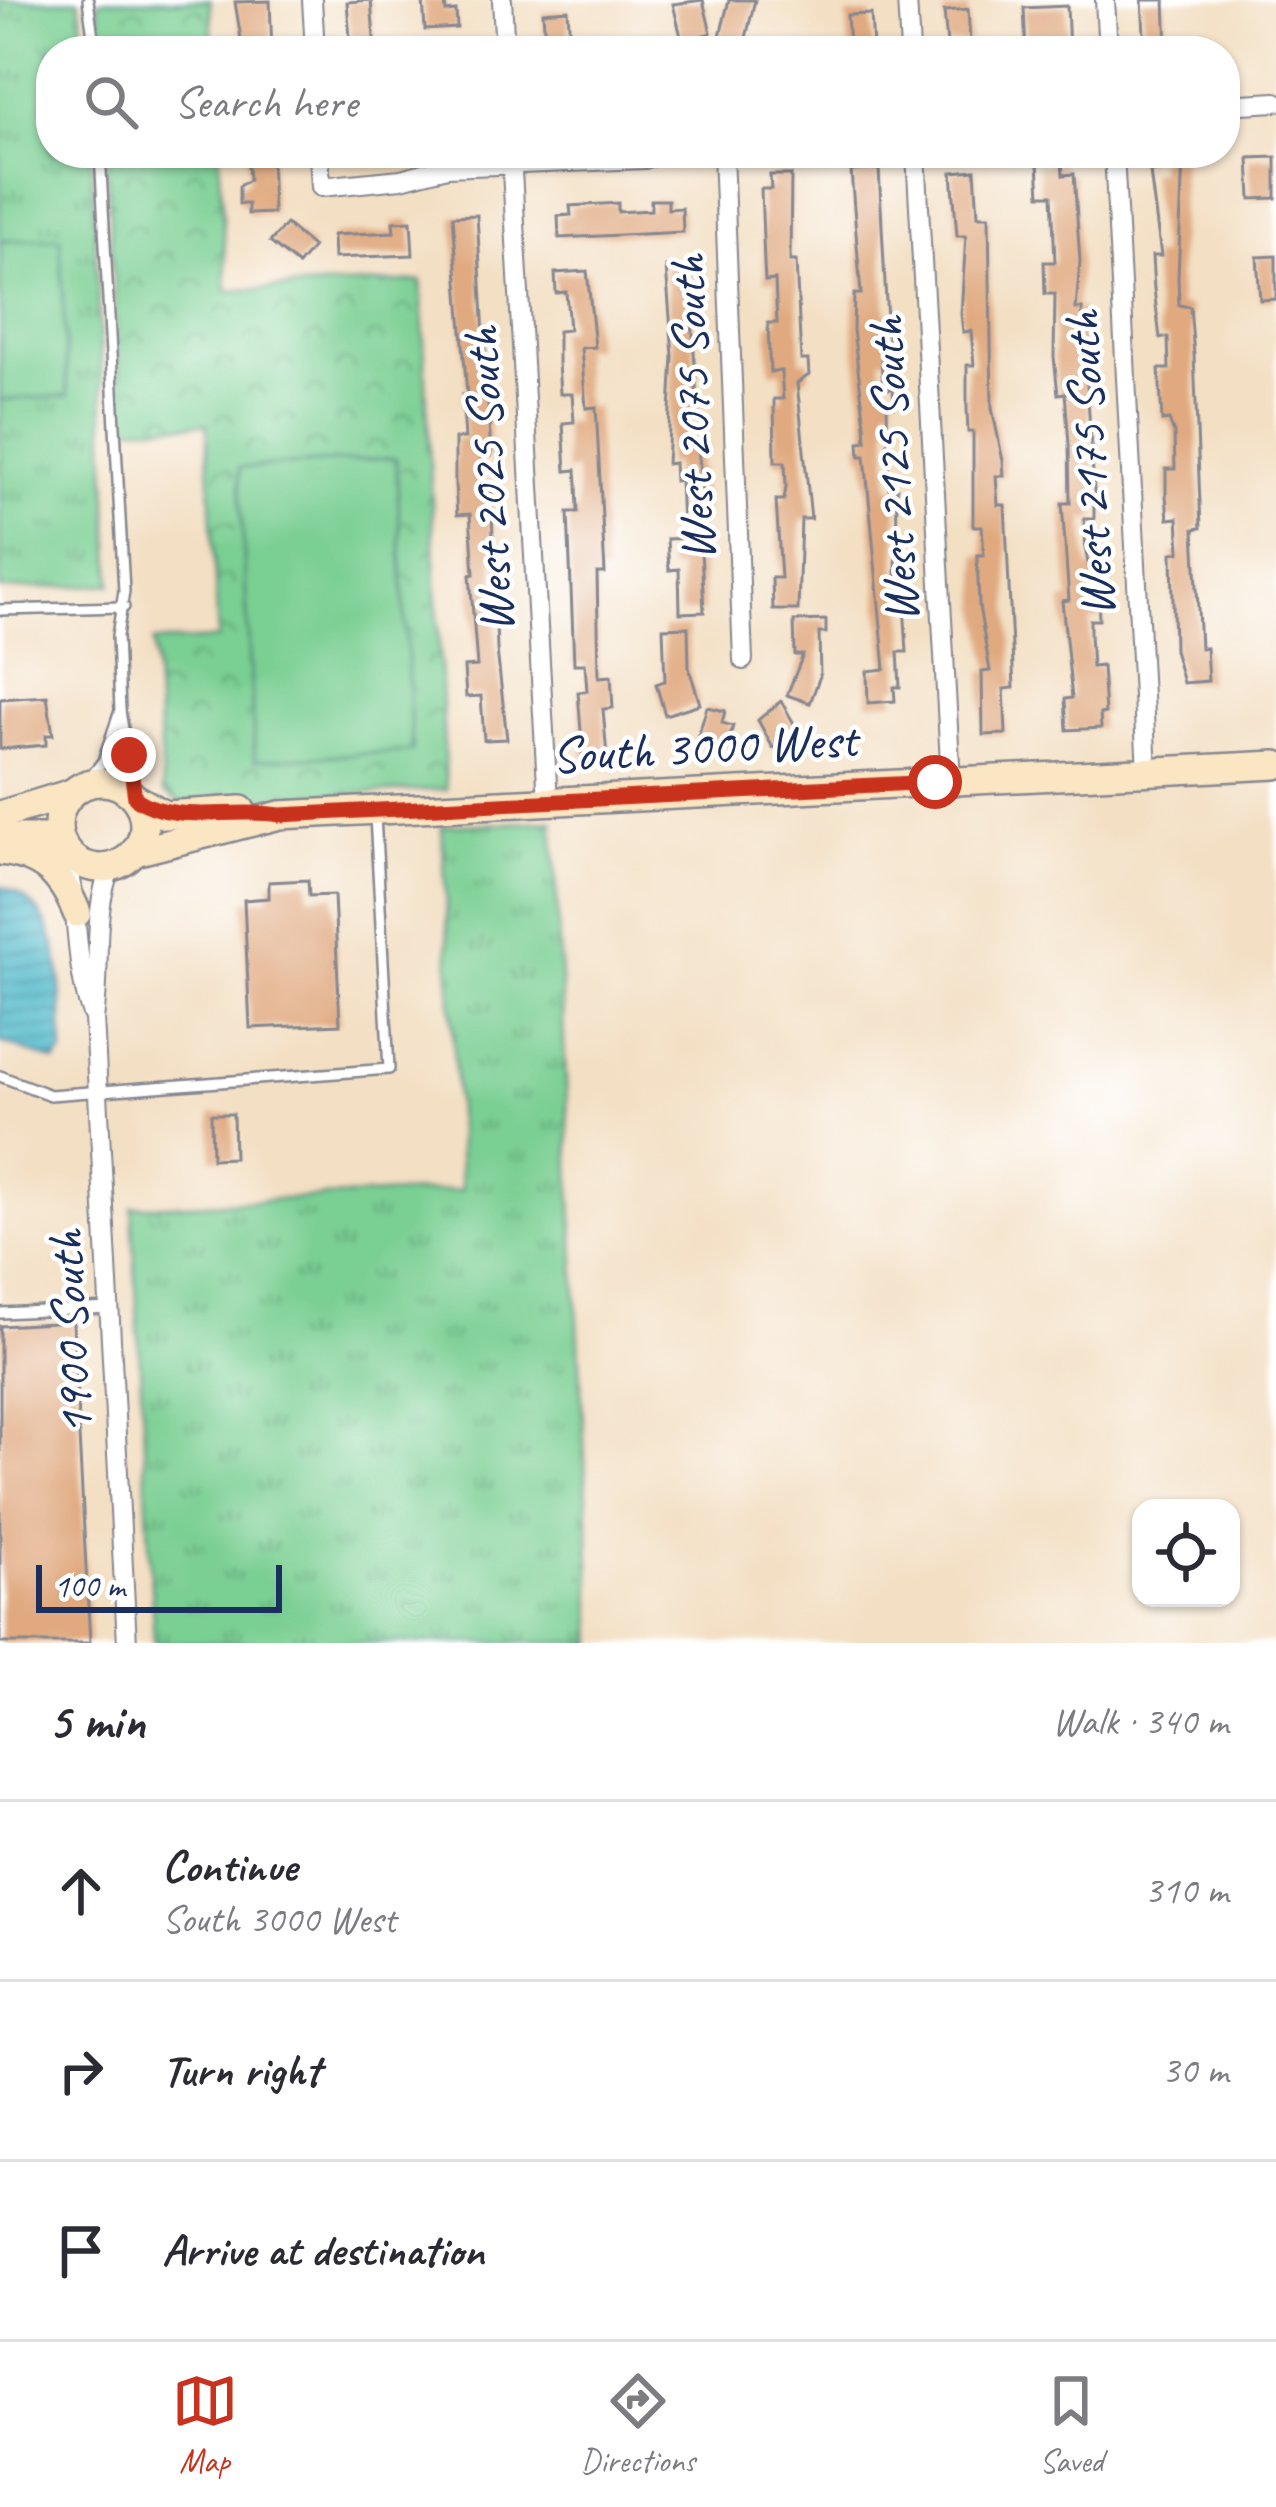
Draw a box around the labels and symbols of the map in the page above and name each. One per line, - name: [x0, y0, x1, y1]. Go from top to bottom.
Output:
- street label: West 2075 South: [655, 252, 729, 562]
- street label: West 2175 South: [1049, 308, 1129, 618]
- street label: West 2125 South: [853, 314, 933, 624]
- street label: West 2025 South: [448, 324, 528, 634]
- street label: South 3000 West: [550, 707, 864, 787]
- route end: [102, 728, 156, 782]
- route start: [908, 755, 962, 809]
- street label: 1900 South: [33, 1227, 107, 1437]
- scale bar: [36, 1559, 282, 1612]

